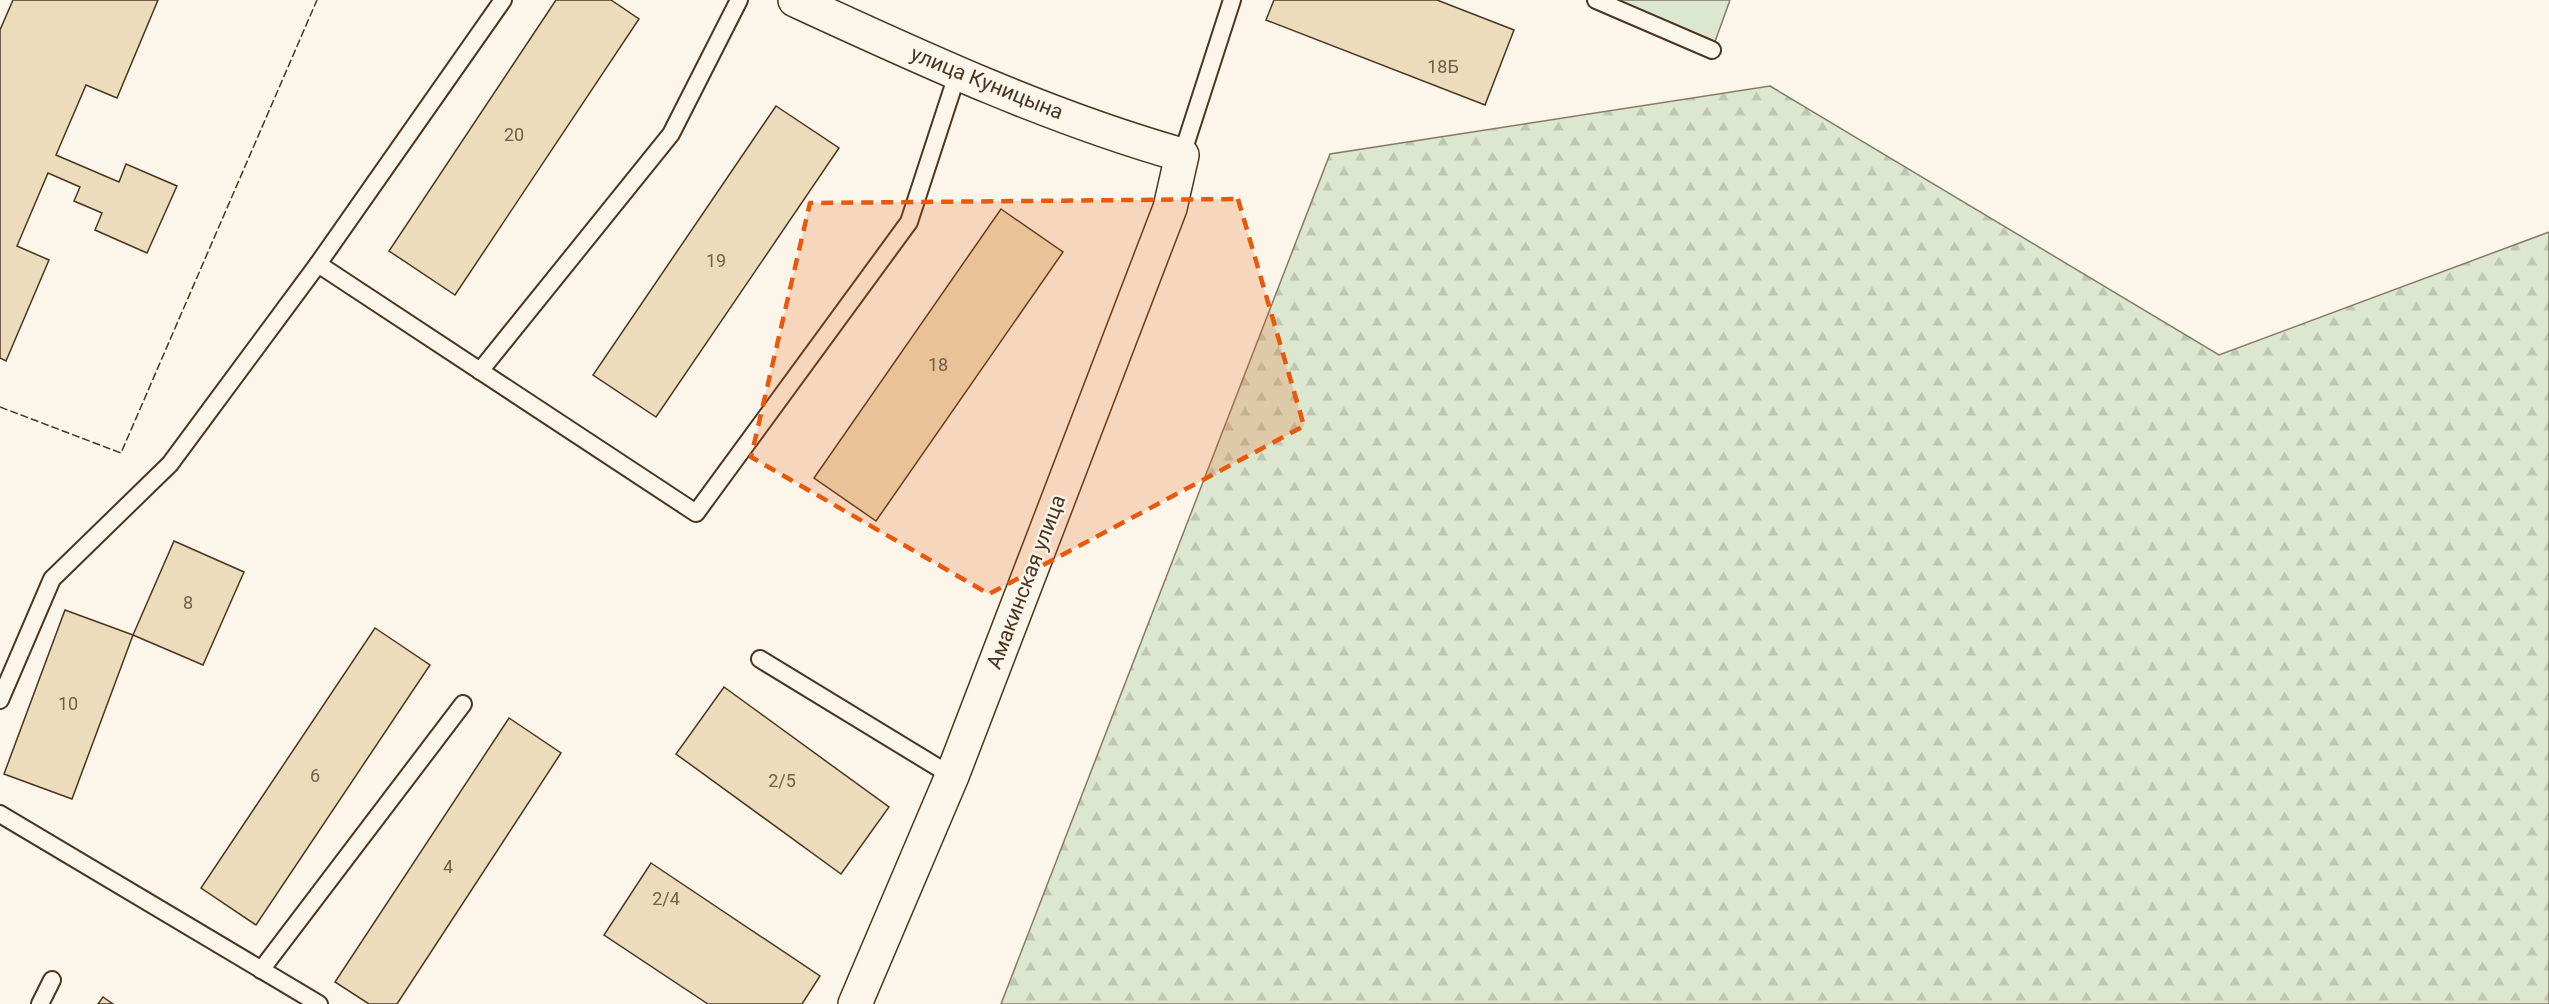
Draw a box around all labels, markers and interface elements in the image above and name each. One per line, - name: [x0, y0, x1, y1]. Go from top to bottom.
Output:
- street label: улица Куницына: [907, 41, 1067, 125]
- house number: 18Б: [1427, 56, 1459, 77]
- house number: 20: [504, 124, 524, 145]
- house number: 19: [706, 250, 726, 271]
- house number: 18: [928, 354, 948, 375]
- street label: Амакинская улица: [982, 492, 1070, 672]
- house number: 8: [183, 592, 193, 613]
- house number: 10: [58, 693, 78, 714]
- house number: 6: [310, 765, 320, 786]
- house number: 2/5: [768, 770, 796, 791]
- house number: 4: [443, 856, 453, 877]
- house number: 2/4: [652, 888, 680, 909]

